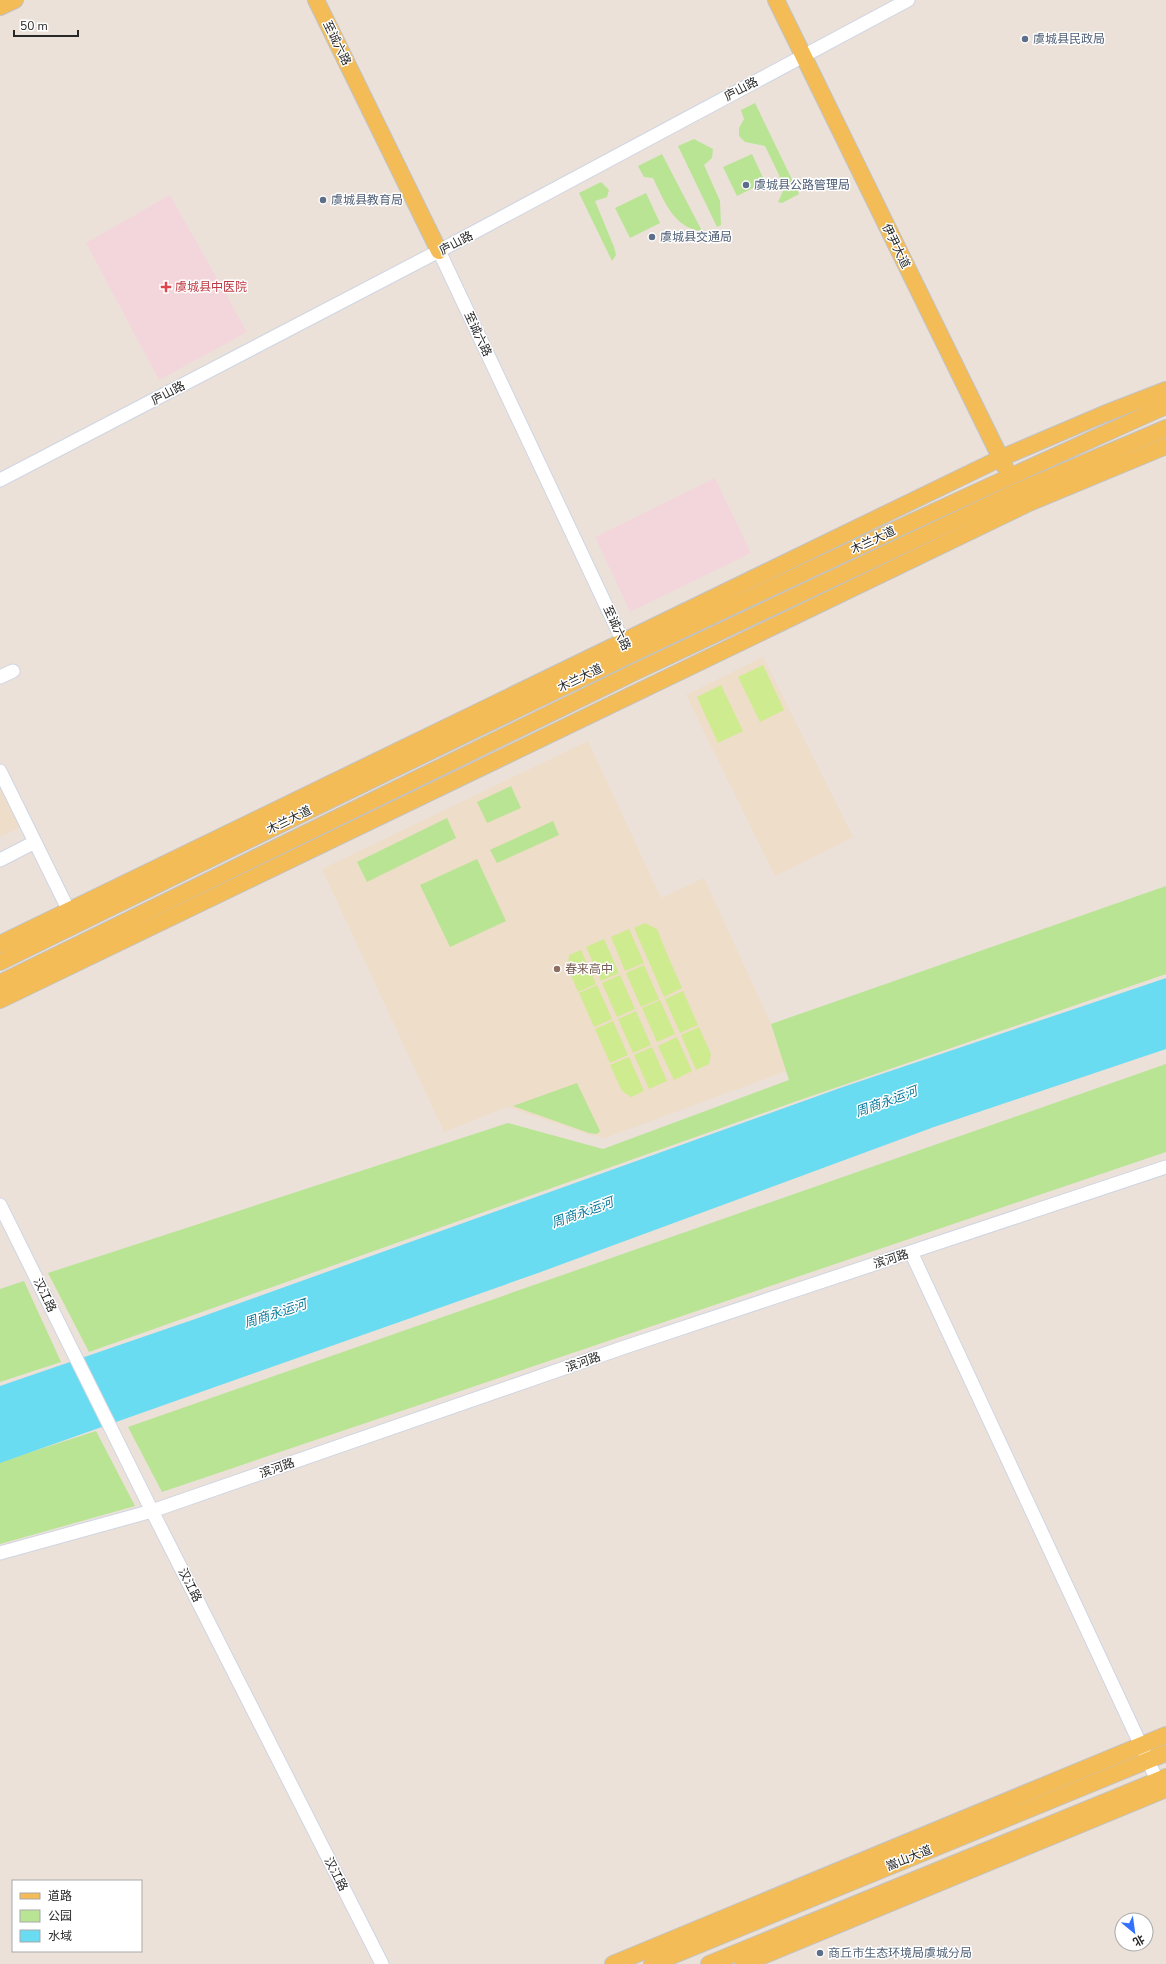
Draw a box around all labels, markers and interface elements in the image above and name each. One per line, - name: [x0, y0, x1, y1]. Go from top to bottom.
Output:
- scale bar: [14, 12, 78, 38]
- text: 50 m: [20, 18, 48, 34]
- street label: 至诚六路: [319, 18, 355, 68]
- place label: 虞城县民政局: [1033, 31, 1105, 47]
- marker: 虞城县民政局: [1020, 34, 1030, 44]
- street label: 庐山路: [721, 73, 761, 105]
- place label: 虞城县公路管理局: [754, 177, 850, 193]
- marker: 虞城县公路管理局: [741, 180, 751, 190]
- place label: 虞城县教育局: [331, 192, 403, 208]
- marker: 虞城县教育局: [318, 195, 328, 205]
- street label: 伊尹大道: [878, 221, 914, 271]
- street label: 庐山路: [436, 227, 476, 259]
- place label: 虞城县交通局: [660, 229, 732, 245]
- marker: 虞城县交通局: [647, 232, 657, 242]
- place label: 虞城县中医院: [175, 279, 247, 295]
- marker: 虞城县中医院: [160, 281, 172, 293]
- street label: 至诚六路: [461, 309, 495, 359]
- street label: 庐山路: [148, 377, 188, 409]
- street label: 木兰大道: [848, 523, 898, 557]
- street label: 至诚六路: [600, 603, 634, 653]
- street label: 木兰大道: [555, 660, 605, 696]
- street label: 木兰大道: [264, 802, 314, 838]
- place label: 春来高中: [565, 961, 613, 977]
- marker: 春来高中: [552, 964, 562, 974]
- water label: 周商永运河: [853, 1081, 923, 1122]
- water label: 周商永运河: [549, 1192, 619, 1233]
- street label: 滨河路: [871, 1246, 911, 1272]
- street label: 汉江路: [30, 1275, 60, 1315]
- water label: 周商永运河: [242, 1294, 312, 1333]
- street label: 滨河路: [563, 1349, 603, 1375]
- street label: 滨河路: [257, 1455, 297, 1481]
- street label: 汉江路: [175, 1565, 205, 1605]
- street label: 嵩山大道: [884, 1842, 934, 1874]
- street label: 汉江路: [321, 1854, 351, 1894]
- legend: [12, 1880, 142, 1952]
- text: 道路: [48, 1888, 72, 1904]
- text: 公园: [48, 1908, 72, 1924]
- north arrow: [1114, 1912, 1154, 1952]
- text: 水域: [48, 1928, 72, 1944]
- text: 北: [1130, 1931, 1147, 1950]
- place label: 商丘市生态环境局虞城分局: [828, 1945, 972, 1961]
- marker: 商丘市生态环境局虞城分局: [815, 1948, 825, 1958]

